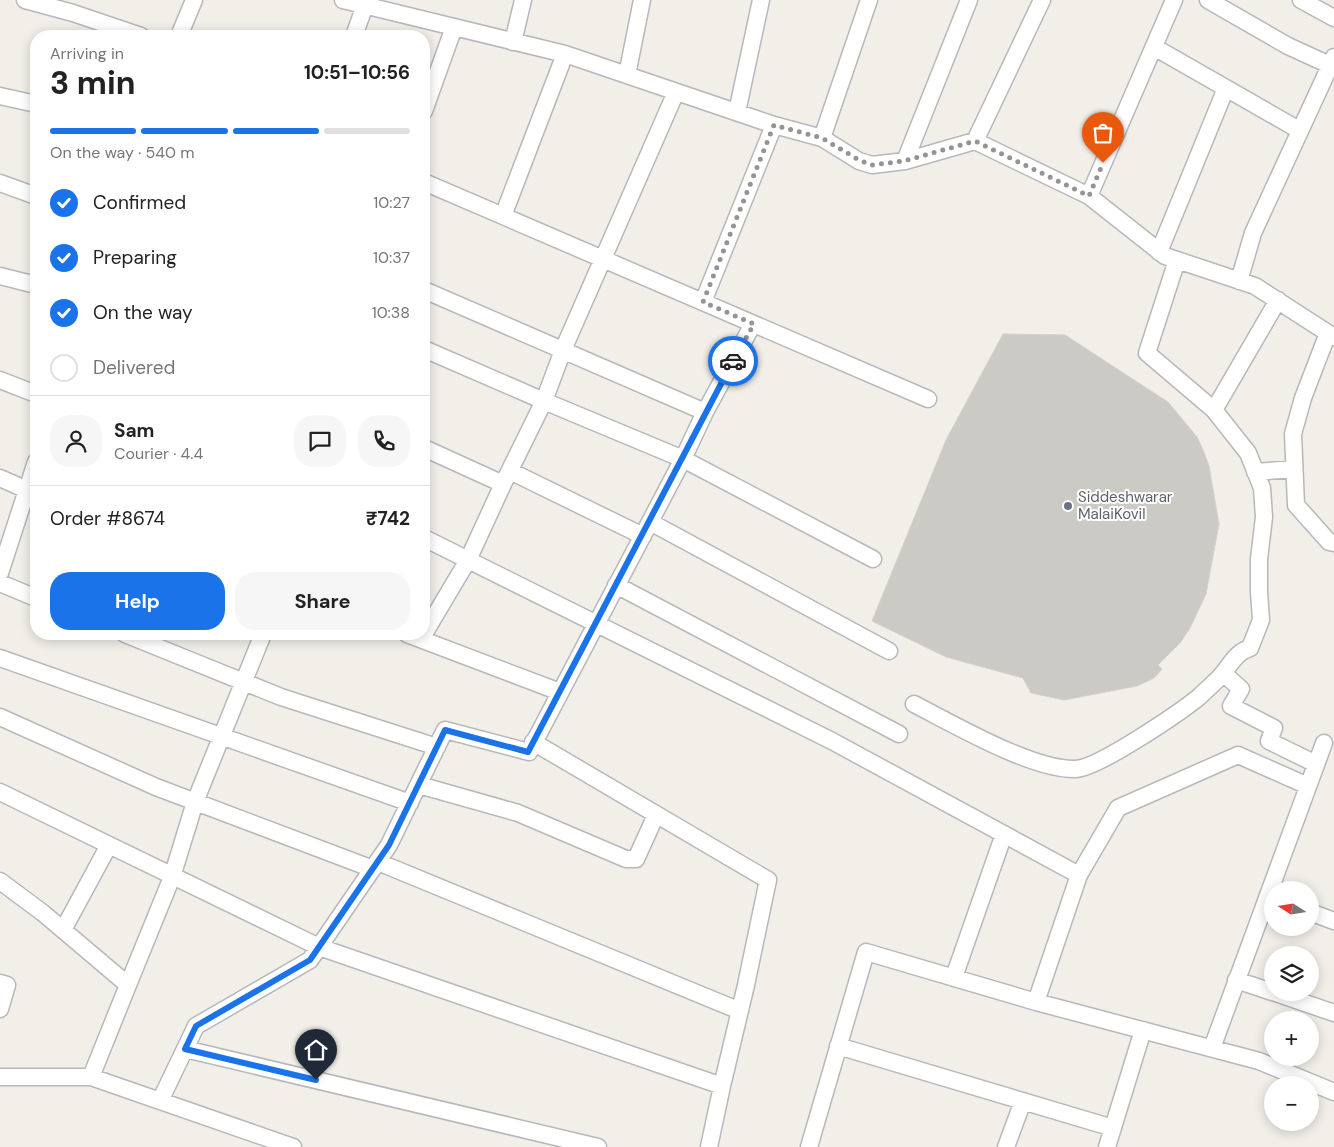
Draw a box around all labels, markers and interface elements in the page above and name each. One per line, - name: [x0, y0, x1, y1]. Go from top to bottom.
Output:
- text: Arriving in: [50, 43, 124, 64]
- text: 10:51–10:56: [304, 60, 410, 85]
- text: 3 min: [50, 62, 135, 104]
- pin: [1082, 112, 1124, 163]
- icon: bag: [1089, 119, 1117, 147]
- text: On the way · 540 m: [50, 142, 195, 163]
- icon: check: [50, 189, 78, 217]
- text: Confirmed: [93, 190, 186, 215]
- text: 10:27: [373, 192, 410, 213]
- icon: check: [50, 244, 78, 272]
- text: Preparing: [93, 245, 177, 270]
- text: 10:37: [373, 247, 410, 268]
- icon: check: [50, 299, 78, 327]
- text: On the way: [93, 300, 193, 325]
- text: 10:38: [372, 302, 410, 323]
- courier: [708, 336, 758, 386]
- icon: car: [719, 347, 747, 375]
- text: Delivered: [93, 355, 175, 380]
- button: person: [50, 415, 102, 467]
- button: chat: [294, 415, 346, 467]
- button: phone: [358, 415, 410, 467]
- text: Sam: [114, 418, 155, 443]
- text: Courier · 4.4: [114, 443, 203, 464]
- place label: Siddeshwarar MalaiKovil: [1078, 487, 1173, 524]
- marker: Siddeshwarar MalaiKovil: [1062, 500, 1074, 512]
- text: Order #8674: [50, 506, 165, 531]
- text: ₹742: [366, 506, 410, 531]
- button: Help: [50, 572, 225, 630]
- button: Share: [235, 572, 410, 630]
- north arrow: [1264, 881, 1319, 936]
- map controls: [1264, 881, 1319, 1131]
- button: layers: [1264, 946, 1319, 1001]
- button: +: [1264, 1011, 1319, 1066]
- pin: [295, 1029, 337, 1080]
- icon: home: [302, 1036, 330, 1064]
- button: −: [1264, 1076, 1319, 1131]

